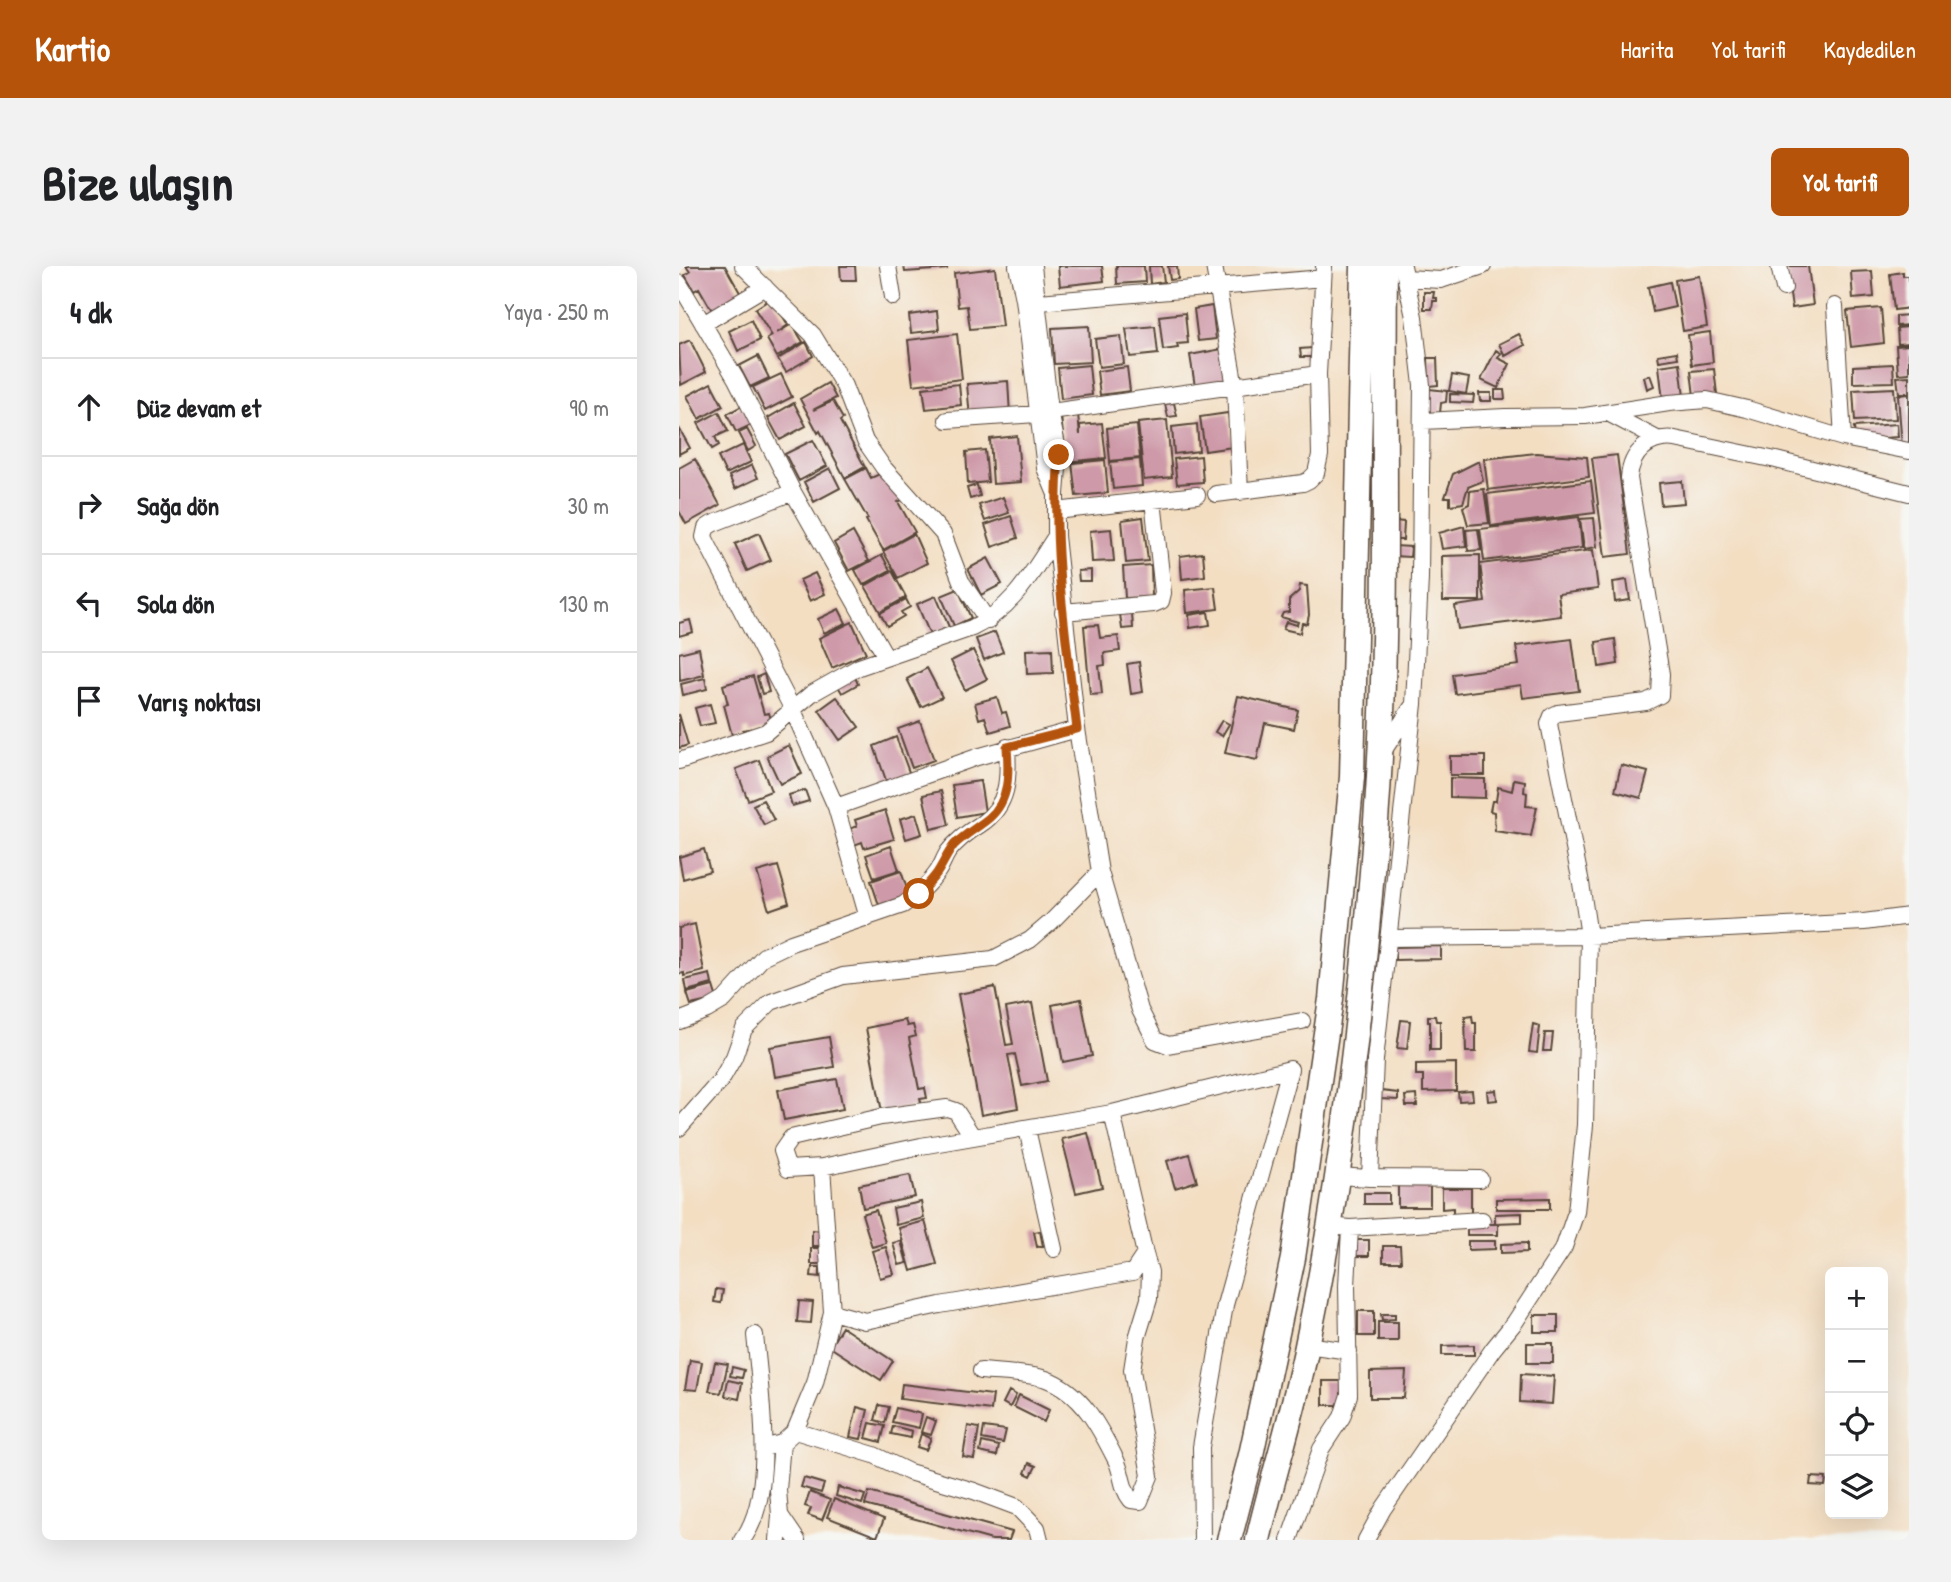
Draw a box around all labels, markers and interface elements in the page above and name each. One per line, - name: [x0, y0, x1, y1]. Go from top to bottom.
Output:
- text: Kartio: [35, 27, 110, 71]
- text: Harita: [1620, 33, 1673, 65]
- text: Yol tarifi: [1711, 33, 1785, 65]
- text: Kaydedilen: [1823, 33, 1916, 65]
- button: Yol tarifi: [1771, 148, 1909, 216]
- text: Bize ulaşın: [42, 149, 233, 215]
- text: 4 dk: [70, 292, 112, 332]
- text: Yaya · 250 m: [504, 296, 609, 327]
- icon: ahead: [70, 388, 108, 426]
- text: Düz devam et: [137, 390, 261, 425]
- text: 90 m: [569, 392, 609, 423]
- route end: [1043, 439, 1074, 470]
- icon: right: [70, 486, 108, 524]
- text: Sağa dön: [137, 488, 219, 523]
- text: 30 m: [567, 490, 609, 521]
- icon: left: [70, 584, 108, 622]
- text: Sola dön: [137, 586, 215, 621]
- text: 130 m: [559, 588, 609, 619]
- icon: arrive: [70, 682, 108, 720]
- text: Varış noktası: [137, 684, 262, 719]
- route start: [903, 878, 934, 909]
- map controls: [1825, 1267, 1888, 1519]
- button: +: [1825, 1267, 1888, 1330]
- button: −: [1825, 1330, 1888, 1393]
- button: locate: [1825, 1393, 1888, 1456]
- button: layers: [1825, 1456, 1888, 1519]

